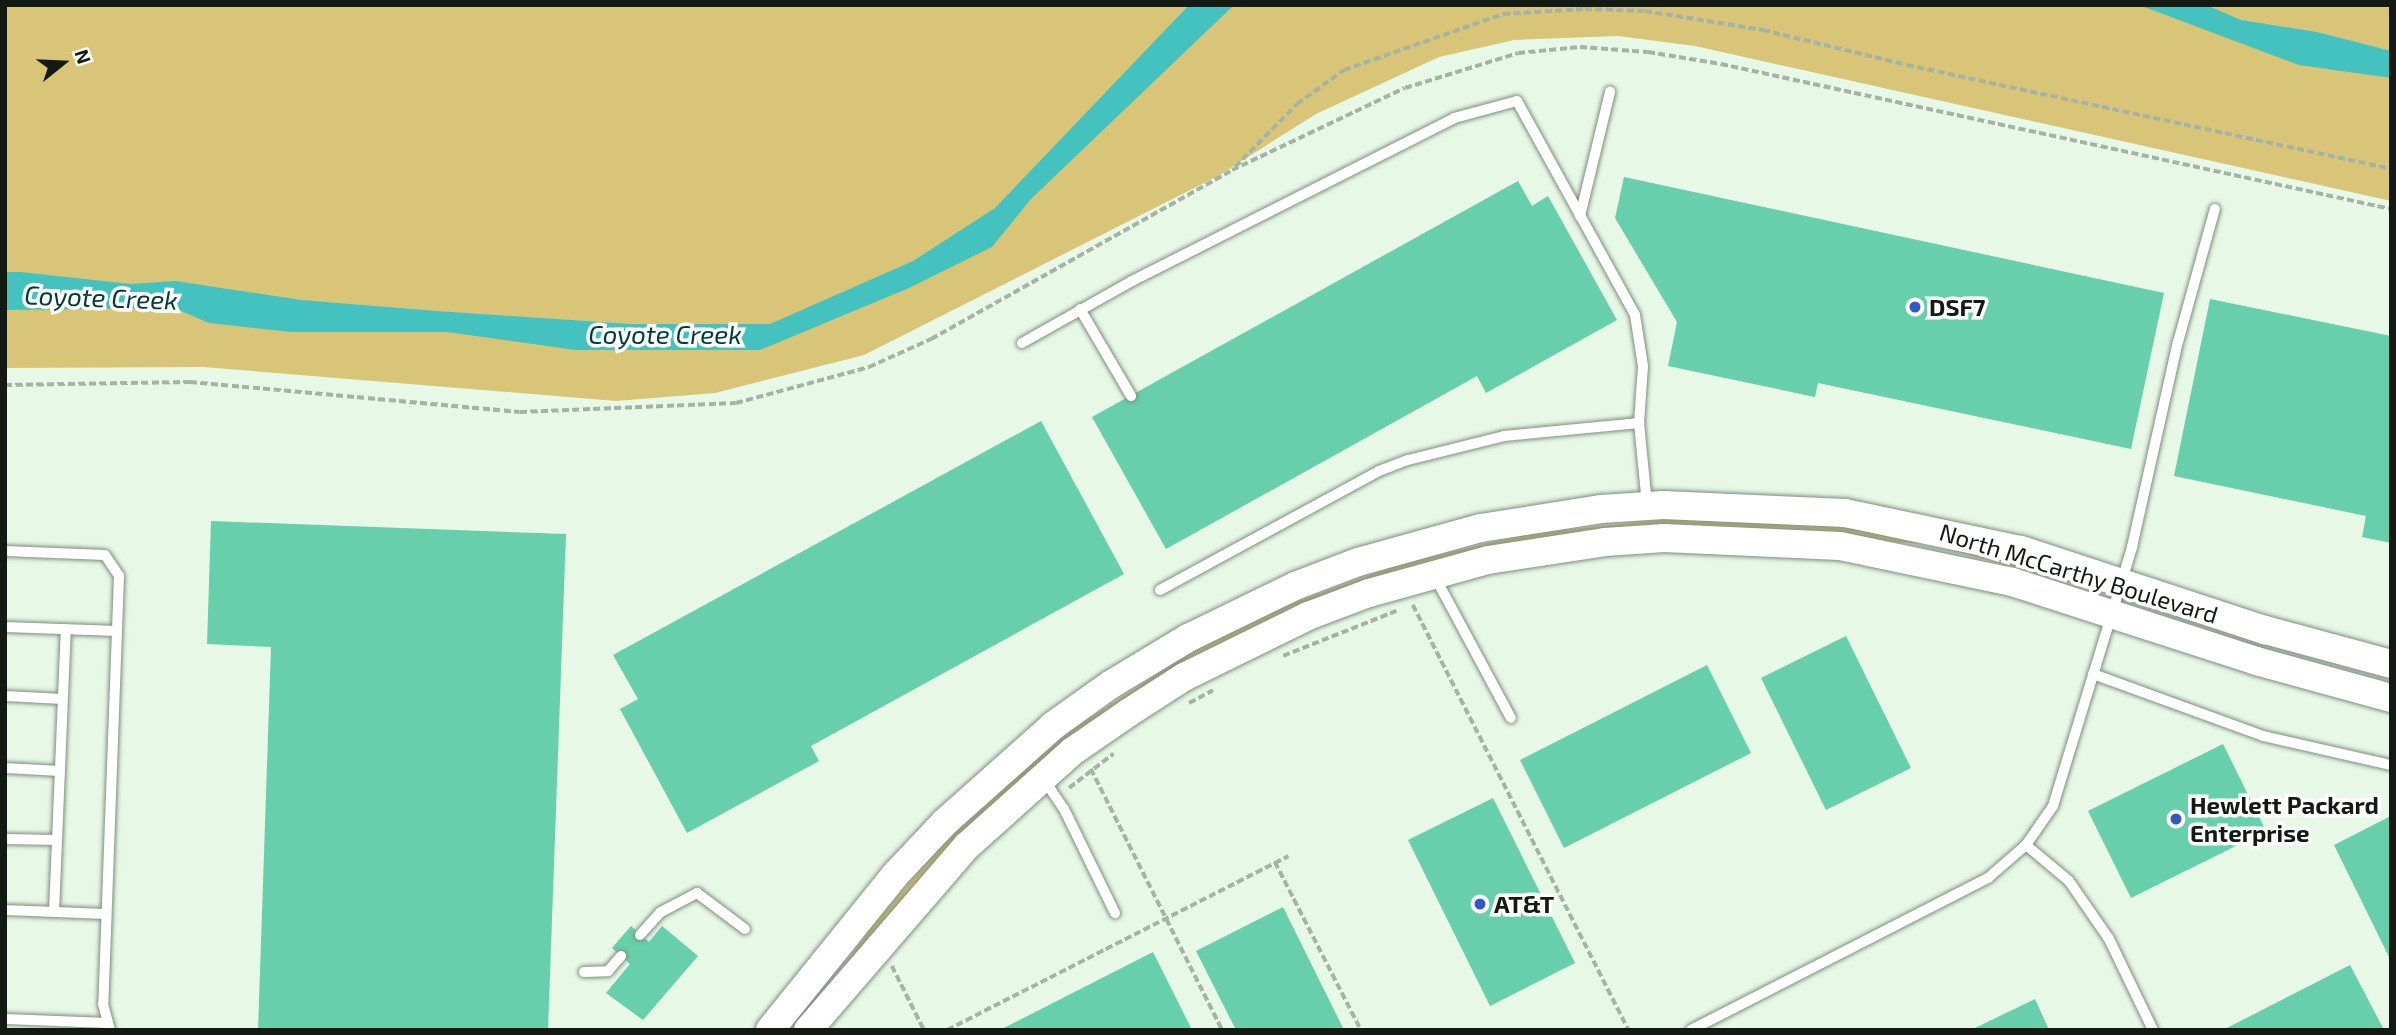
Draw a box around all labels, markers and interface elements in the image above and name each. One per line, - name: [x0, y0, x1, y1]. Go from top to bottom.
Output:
- north arrow: [28, 28, 98, 98]
- text: N: [70, 46, 97, 66]
- water label: Coyote Creek: [24, 279, 178, 315]
- place label: DSF7: [1929, 293, 1985, 321]
- marker: DSF7: [1907, 299, 1923, 315]
- water label: Coyote Creek: [588, 318, 742, 350]
- street label: North McCarthy Boulevard: [1936, 517, 2222, 629]
- place label: Hewlett Packard Enterprise: [2190, 791, 2379, 847]
- marker: Hewlett Packard Enterprise: [2168, 811, 2184, 827]
- place label: AT&T: [1494, 890, 1554, 918]
- marker: AT&T: [1472, 896, 1488, 912]

